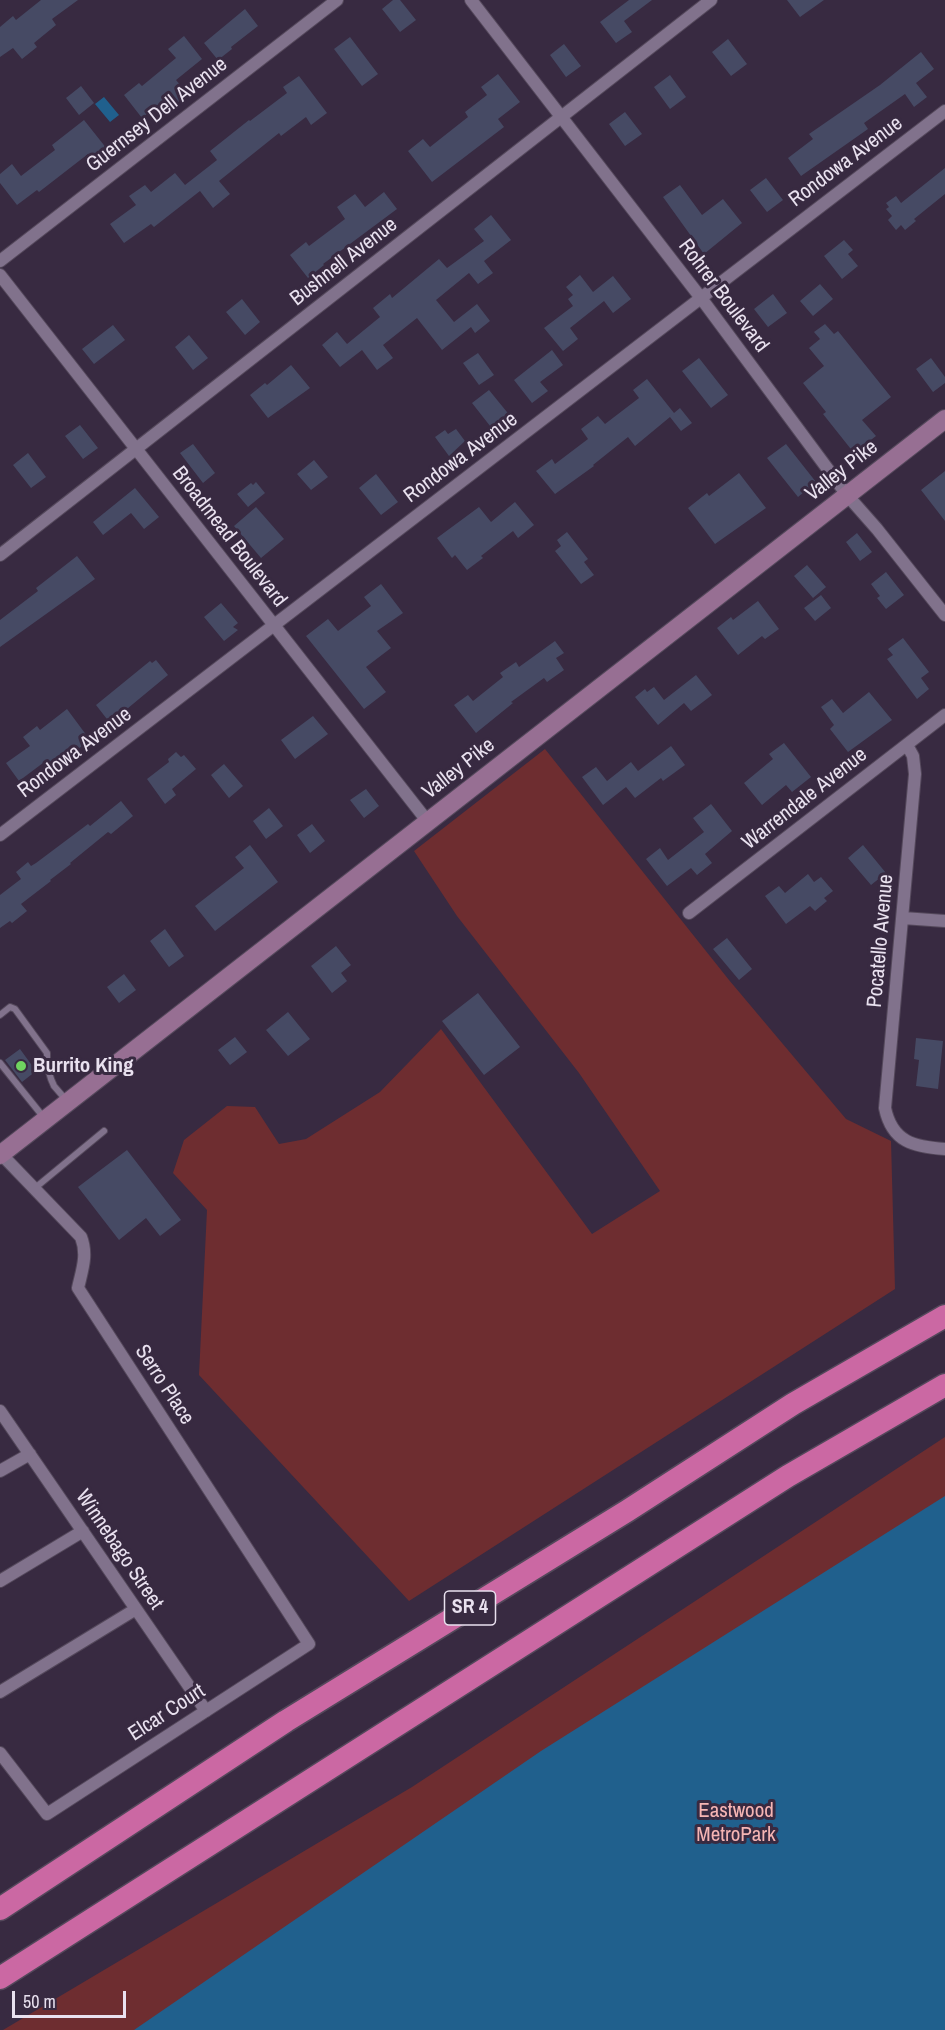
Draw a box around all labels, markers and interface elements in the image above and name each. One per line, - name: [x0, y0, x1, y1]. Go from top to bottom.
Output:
- street label: Guernsey Dell Avenue: [81, 52, 233, 178]
- street label: Rondowa Avenue: [784, 111, 908, 213]
- street label: Bushnell Avenue: [285, 212, 403, 312]
- street label: Rohrer Boulevard: [672, 235, 774, 357]
- street label: Rondowa Avenue: [399, 407, 523, 509]
- street label: Valley Pike: [801, 435, 883, 507]
- street label: Broadmead Boulevard: [166, 462, 292, 612]
- street label: Rondowa Avenue: [13, 702, 137, 804]
- street label: Valley Pike: [418, 733, 500, 805]
- street label: Warrendale Avenue: [738, 743, 872, 855]
- street label: Pocatello Avenue: [863, 873, 899, 1009]
- place label: Burrito King: [33, 1053, 133, 1079]
- marker: Burrito King: [14, 1059, 28, 1073]
- street label: Serro Place: [129, 1340, 199, 1430]
- street label: Winnebago Street: [70, 1485, 168, 1615]
- road number: SR 4: [444, 1591, 496, 1625]
- street label: Elcar Court: [124, 1679, 210, 1747]
- park label: Eastwood MetroPark: [696, 1798, 776, 1848]
- scale bar: [15, 1979, 129, 2017]
- text: 50 m: [23, 1989, 56, 2014]

